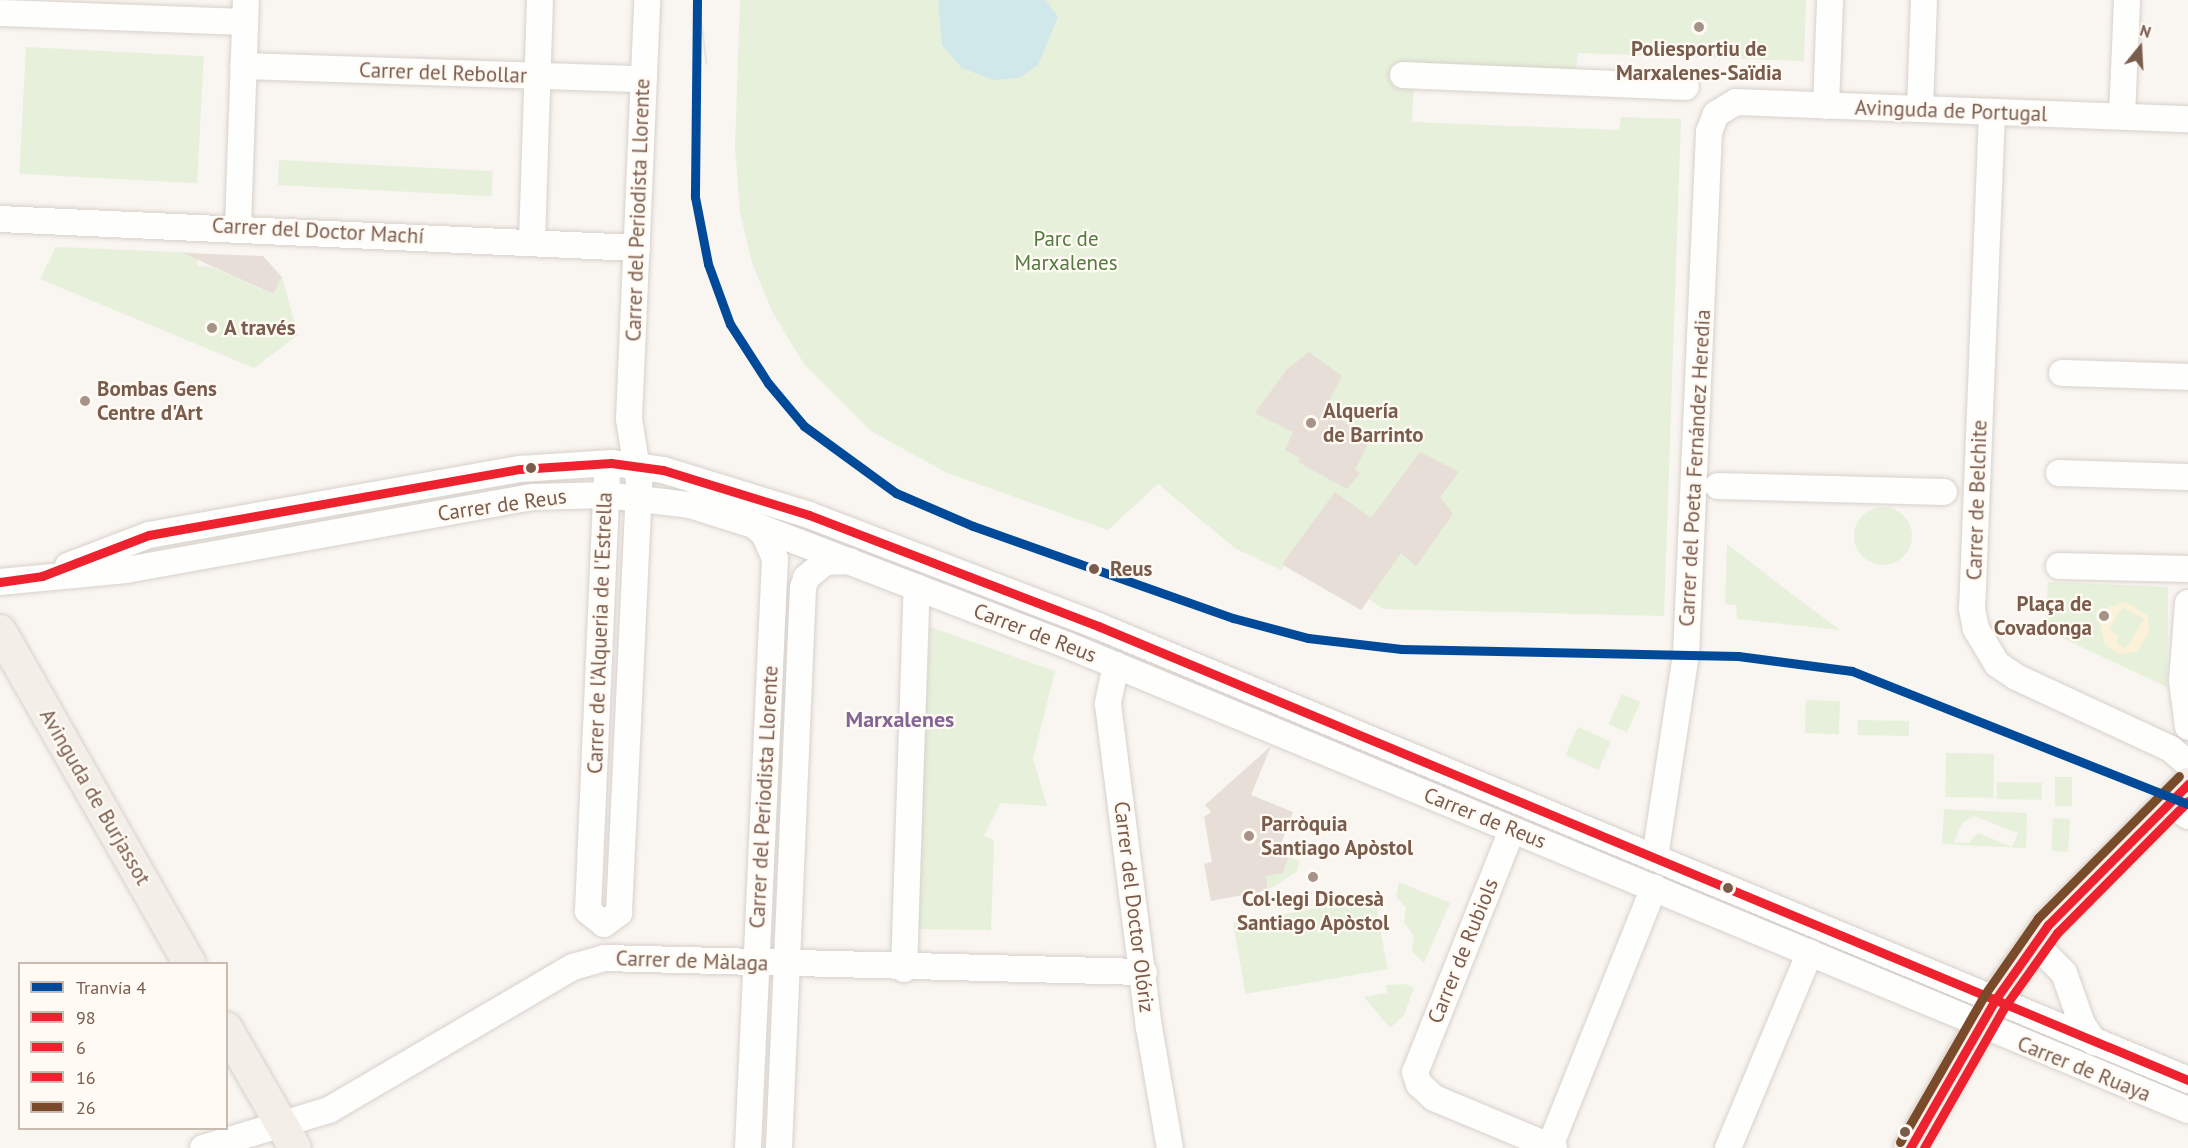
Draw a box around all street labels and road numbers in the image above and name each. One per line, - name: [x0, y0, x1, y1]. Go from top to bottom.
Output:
- street label: Carrer del Rebollar: [359, 57, 527, 89]
- street label: Carrer del Periodista Llorente: [621, 78, 655, 342]
- street label: Avinguda de Portugal: [1854, 95, 2048, 127]
- street label: Carrer del Doctor Machí: [211, 213, 425, 249]
- street label: Carrer del Poeta Fernández Heredia: [1674, 308, 1716, 628]
- street label: Carrer de Belchite: [1962, 419, 1992, 581]
- street label: Carrer de Reus: [436, 484, 568, 526]
- street label: Carrer de l'Alqueria de l'Estrella: [582, 492, 618, 774]
- street label: Carrer de Reus: [970, 598, 1100, 668]
- street label: Carrer del Periodista Llorente: [745, 665, 783, 929]
- street label: Avinguda de Burjassot: [34, 704, 156, 890]
- street label: Carrer de Reus: [1420, 782, 1550, 854]
- street label: Carrer del Doctor Olóriz: [1109, 800, 1159, 1014]
- street label: Carrer de Rubiols: [1422, 875, 1504, 1027]
- street label: Carrer de Màlaga: [615, 946, 769, 976]
- street label: Carrer de Ruaya: [2014, 1031, 2154, 1107]

